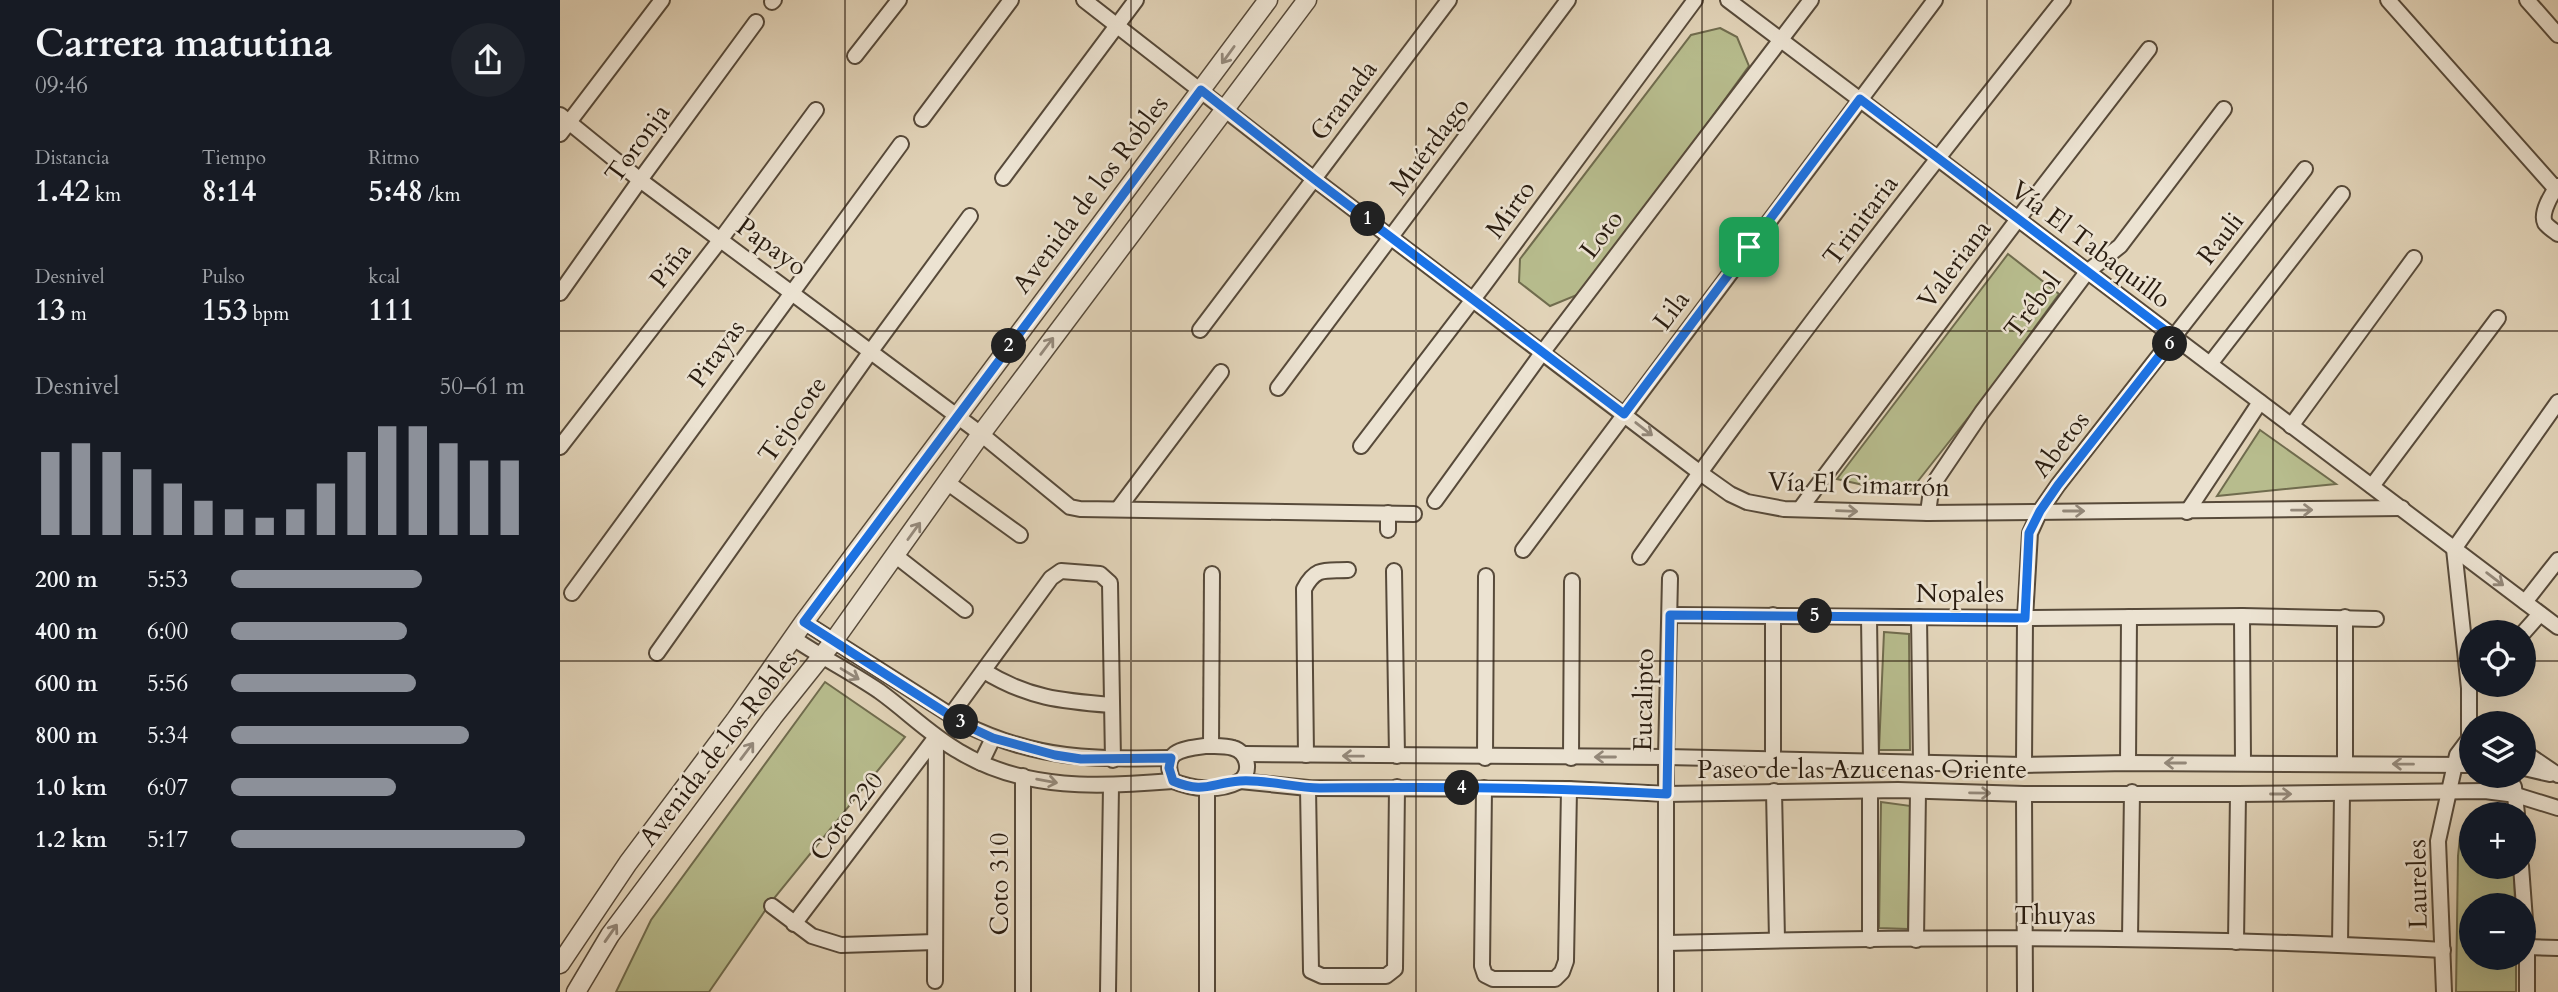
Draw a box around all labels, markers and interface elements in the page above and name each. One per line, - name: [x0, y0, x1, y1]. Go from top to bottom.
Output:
- text: Carrera matutina: [35, 18, 333, 70]
- button: share: [451, 23, 525, 97]
- one-way arrow: [1220, 45, 1235, 64]
- street label: Granada: [1302, 53, 1385, 148]
- text: 09:46: [35, 70, 88, 101]
- street label: Avenida de los Robles: [1004, 88, 1177, 301]
- street label: Muérdago: [1381, 90, 1478, 202]
- street label: Toronja: [597, 97, 678, 190]
- text: Distancia: [35, 145, 109, 171]
- text: Tiempo: [202, 145, 266, 171]
- text: Ritmo: [368, 145, 419, 171]
- street label: Trinitaria: [1815, 168, 1906, 273]
- text: 1.42: [35, 171, 90, 212]
- text: 8:14: [202, 171, 256, 212]
- text: 5:48: [368, 171, 423, 212]
- street label: Vía El Tabaquillo: [2003, 172, 2178, 316]
- street label: Mirto: [1478, 173, 1543, 245]
- text: km: [90, 182, 121, 208]
- text: /km: [423, 182, 461, 208]
- pin: 1: [1350, 202, 1386, 236]
- street label: Loto: [1572, 203, 1631, 266]
- text: 1: [1363, 205, 1372, 231]
- street label: Rauli: [2189, 205, 2252, 272]
- street label: Papayo: [729, 209, 814, 284]
- street label: Valeriana: [1909, 213, 1999, 316]
- pin: [1719, 217, 1779, 277]
- icon: arrive: [1730, 228, 1768, 266]
- street label: Piña: [642, 235, 699, 295]
- text: Desnivel: [35, 264, 105, 290]
- text: Pulso: [202, 264, 245, 290]
- text: kcal: [368, 264, 400, 290]
- street label: Trébol: [1996, 265, 2069, 346]
- street label: Lila: [1645, 283, 1698, 337]
- text: 13: [35, 290, 66, 331]
- text: 153: [202, 290, 248, 331]
- text: 111: [368, 290, 414, 331]
- text: m: [66, 301, 87, 327]
- text: bpm: [248, 301, 289, 327]
- street label: Pitayas: [680, 312, 753, 394]
- pin: 6: [2152, 326, 2188, 362]
- pin: 2: [992, 328, 1026, 364]
- text: 6: [2165, 330, 2174, 356]
- text: 2: [1004, 332, 1013, 358]
- one-way arrow: [1040, 338, 1055, 356]
- street label: Tejocote: [750, 369, 835, 470]
- text: Desnivel: [35, 371, 119, 402]
- text: 50–61 m: [440, 371, 525, 402]
- street label: Abetos: [2023, 404, 2097, 485]
- one-way arrow: [1635, 422, 1653, 437]
- street label: Vía El Cimarrón: [1767, 464, 1951, 505]
- one-way arrow: [2290, 503, 2313, 517]
- one-way arrow: [1835, 504, 1858, 517]
- one-way arrow: [2063, 504, 2086, 518]
- one-way arrow: [907, 522, 921, 541]
- text: 200 m: [35, 564, 98, 595]
- text: 5:53: [147, 564, 188, 595]
- one-way arrow: [2485, 572, 2504, 586]
- street label: Nopales: [1916, 576, 2004, 611]
- pin: 5: [1798, 598, 1832, 634]
- text: 5: [1810, 602, 1819, 628]
- text: 400 m: [35, 616, 98, 647]
- text: 6:00: [147, 616, 188, 647]
- map controls: [2459, 620, 2536, 970]
- button: locate: [2459, 620, 2536, 697]
- street label: Avenida de los Robles: [631, 643, 806, 854]
- street label: Eucalipto: [1625, 648, 1662, 752]
- text: 600 m: [35, 668, 98, 699]
- text: 5:56: [147, 668, 188, 699]
- one-way arrow: [840, 668, 860, 682]
- pin: 3: [944, 704, 978, 740]
- text: 3: [956, 708, 965, 734]
- button: layers: [2459, 711, 2536, 788]
- text: 800 m: [35, 720, 98, 751]
- text: 5:34: [147, 720, 188, 751]
- one-way arrow: [740, 742, 754, 761]
- one-way arrow: [1342, 749, 1365, 762]
- one-way arrow: [1594, 750, 1617, 764]
- street label: Paseo de las Azucenas Oriente: [1697, 752, 2027, 787]
- one-way arrow: [2164, 756, 2187, 770]
- one-way arrow: [2392, 758, 2415, 771]
- street label: Coto 220: [801, 765, 891, 868]
- pin: 4: [1444, 770, 1480, 806]
- text: 1.0 km: [35, 772, 107, 803]
- text: 6:07: [147, 772, 188, 803]
- text: 4: [1457, 774, 1466, 800]
- one-way arrow: [1036, 775, 1058, 789]
- one-way arrow: [1968, 786, 1991, 799]
- one-way arrow: [2269, 787, 2292, 801]
- button: +: [2459, 802, 2536, 879]
- text: 1.2 km: [35, 824, 107, 855]
- text: 5:17: [147, 824, 188, 855]
- street label: Coto 310: [982, 832, 1017, 936]
- street label: Laureles: [2399, 839, 2436, 929]
- button: −: [2459, 893, 2536, 970]
- street label: Thuyas: [2014, 898, 2096, 933]
- one-way arrow: [604, 924, 618, 943]

